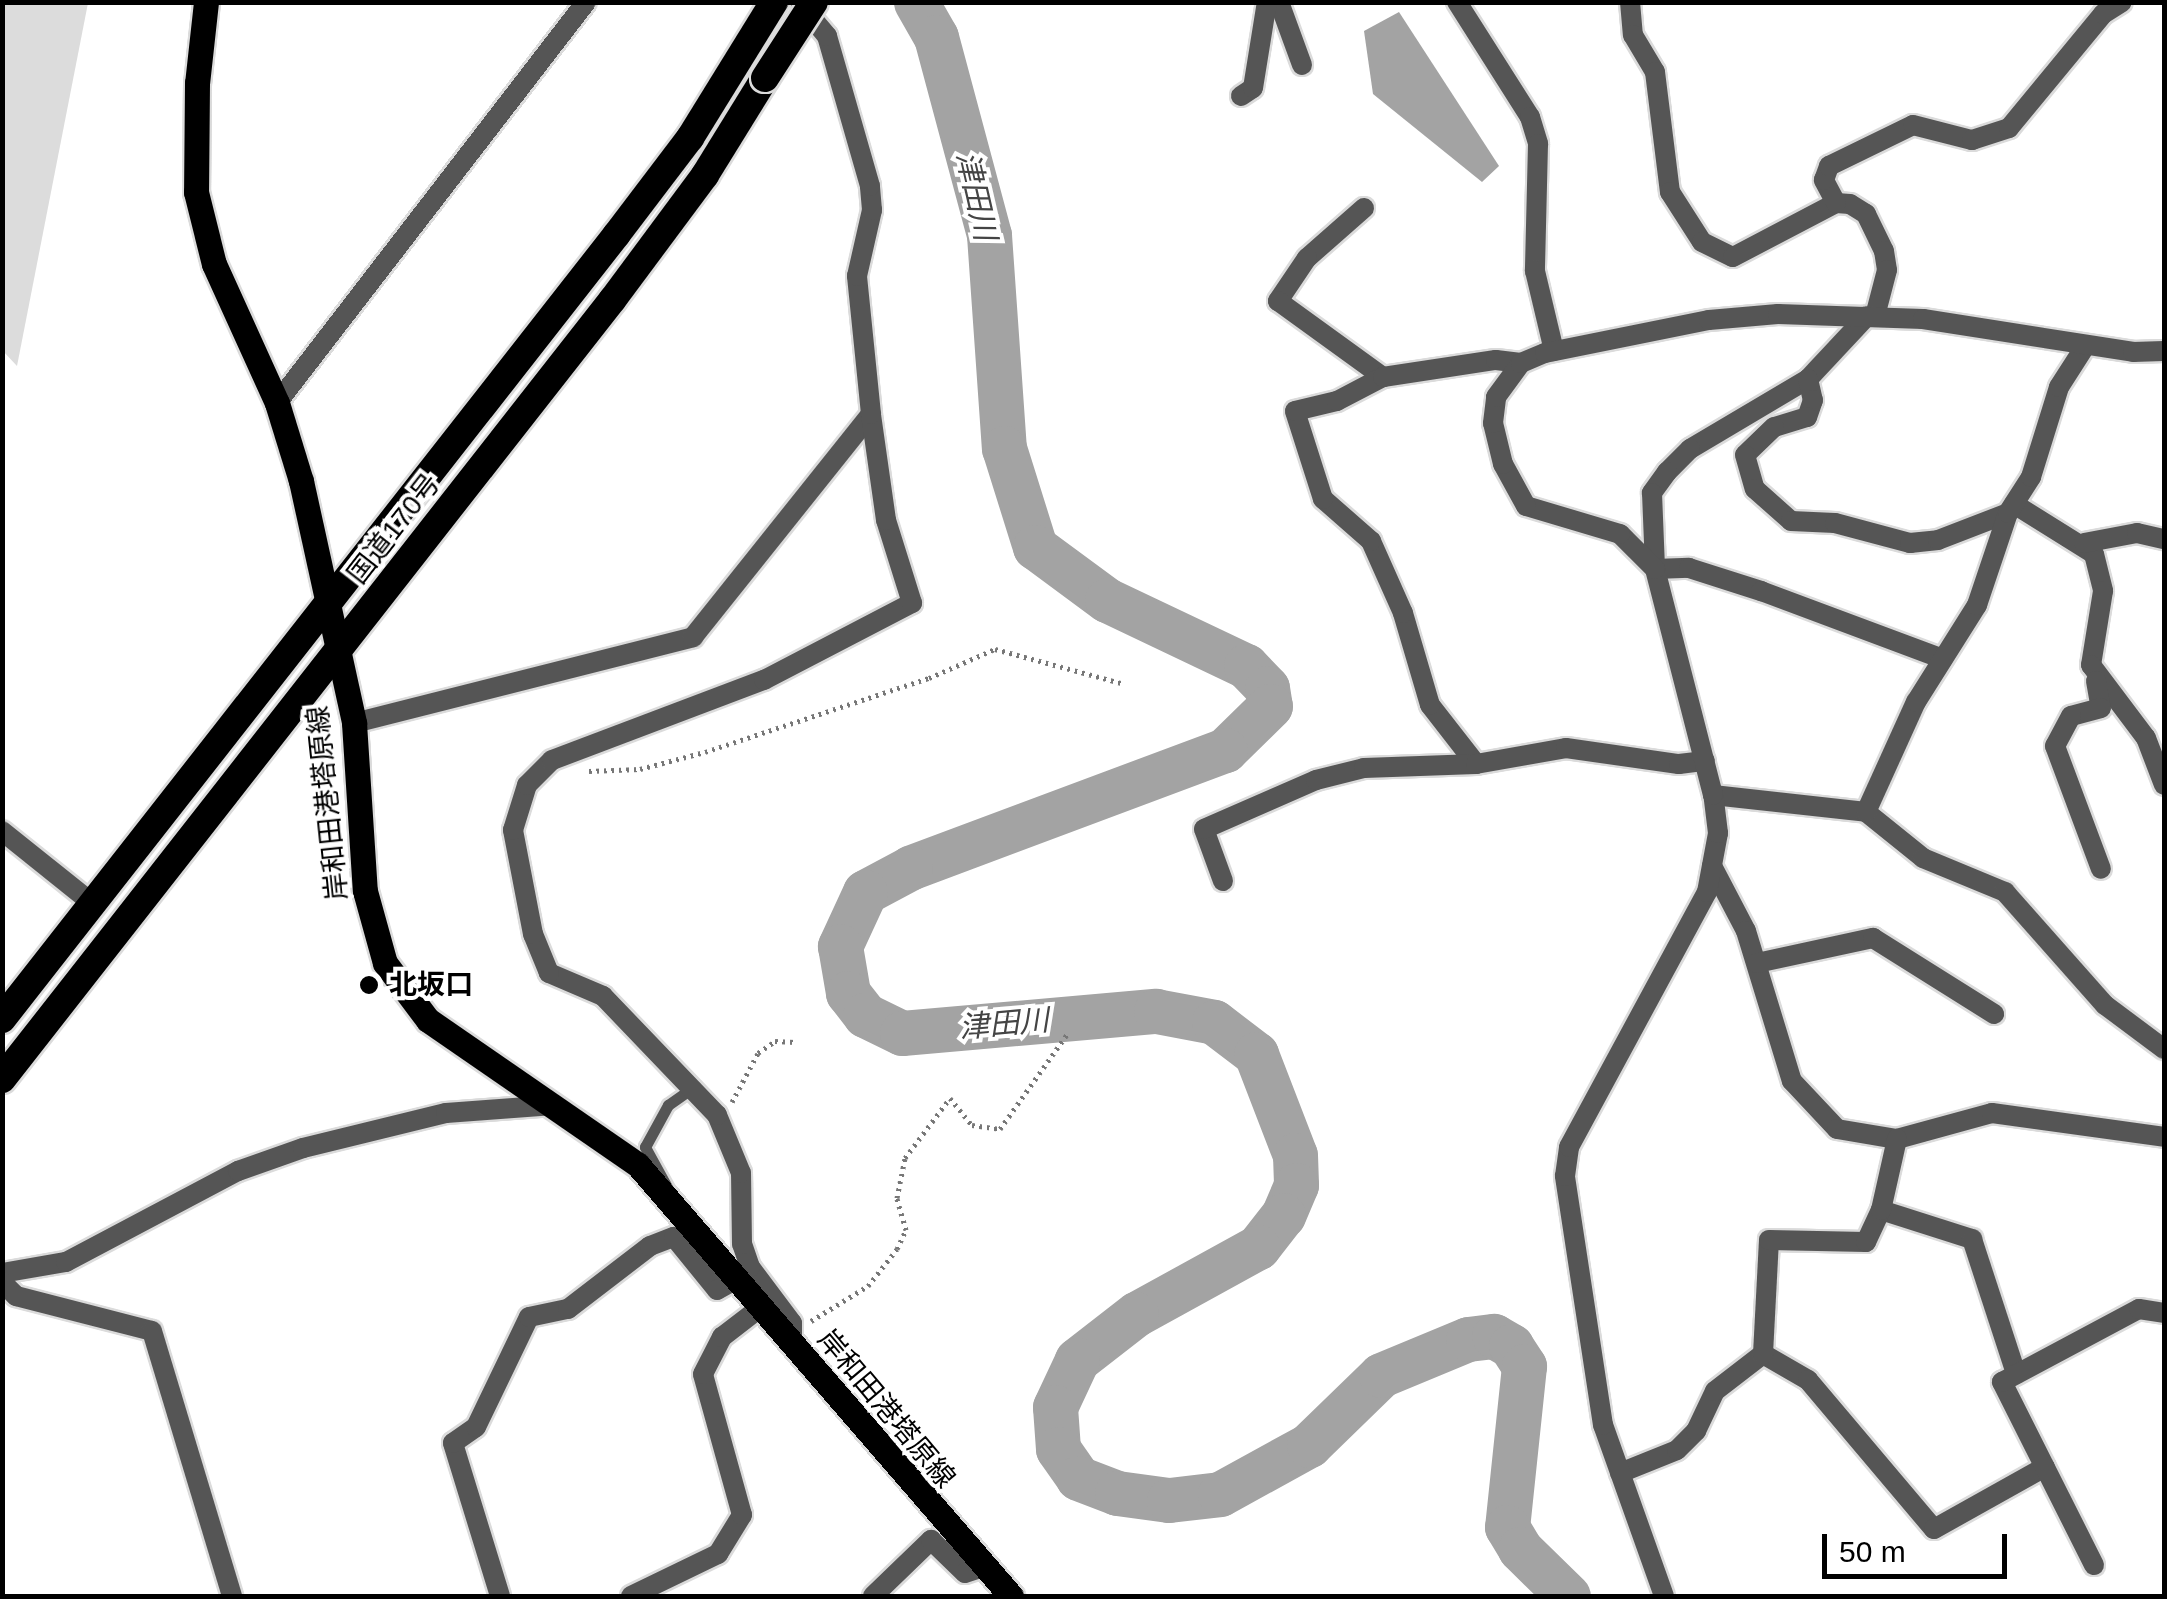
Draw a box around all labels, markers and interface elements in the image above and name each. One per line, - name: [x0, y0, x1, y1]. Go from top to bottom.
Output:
- water label: 津田川: [948, 148, 1004, 244]
- street label: 国道170号: [341, 467, 447, 591]
- street label: 岸和田港塔原線: [301, 704, 355, 902]
- place label: 北坂口: [389, 968, 473, 1002]
- marker: 北坂口: [358, 974, 380, 996]
- water label: 津田川: [958, 1002, 1050, 1046]
- street label: 岸和田港塔原線: [810, 1323, 962, 1495]
- scale bar: [1827, 1514, 2012, 1576]
- text: 50 m: [1839, 1535, 1906, 1568]

